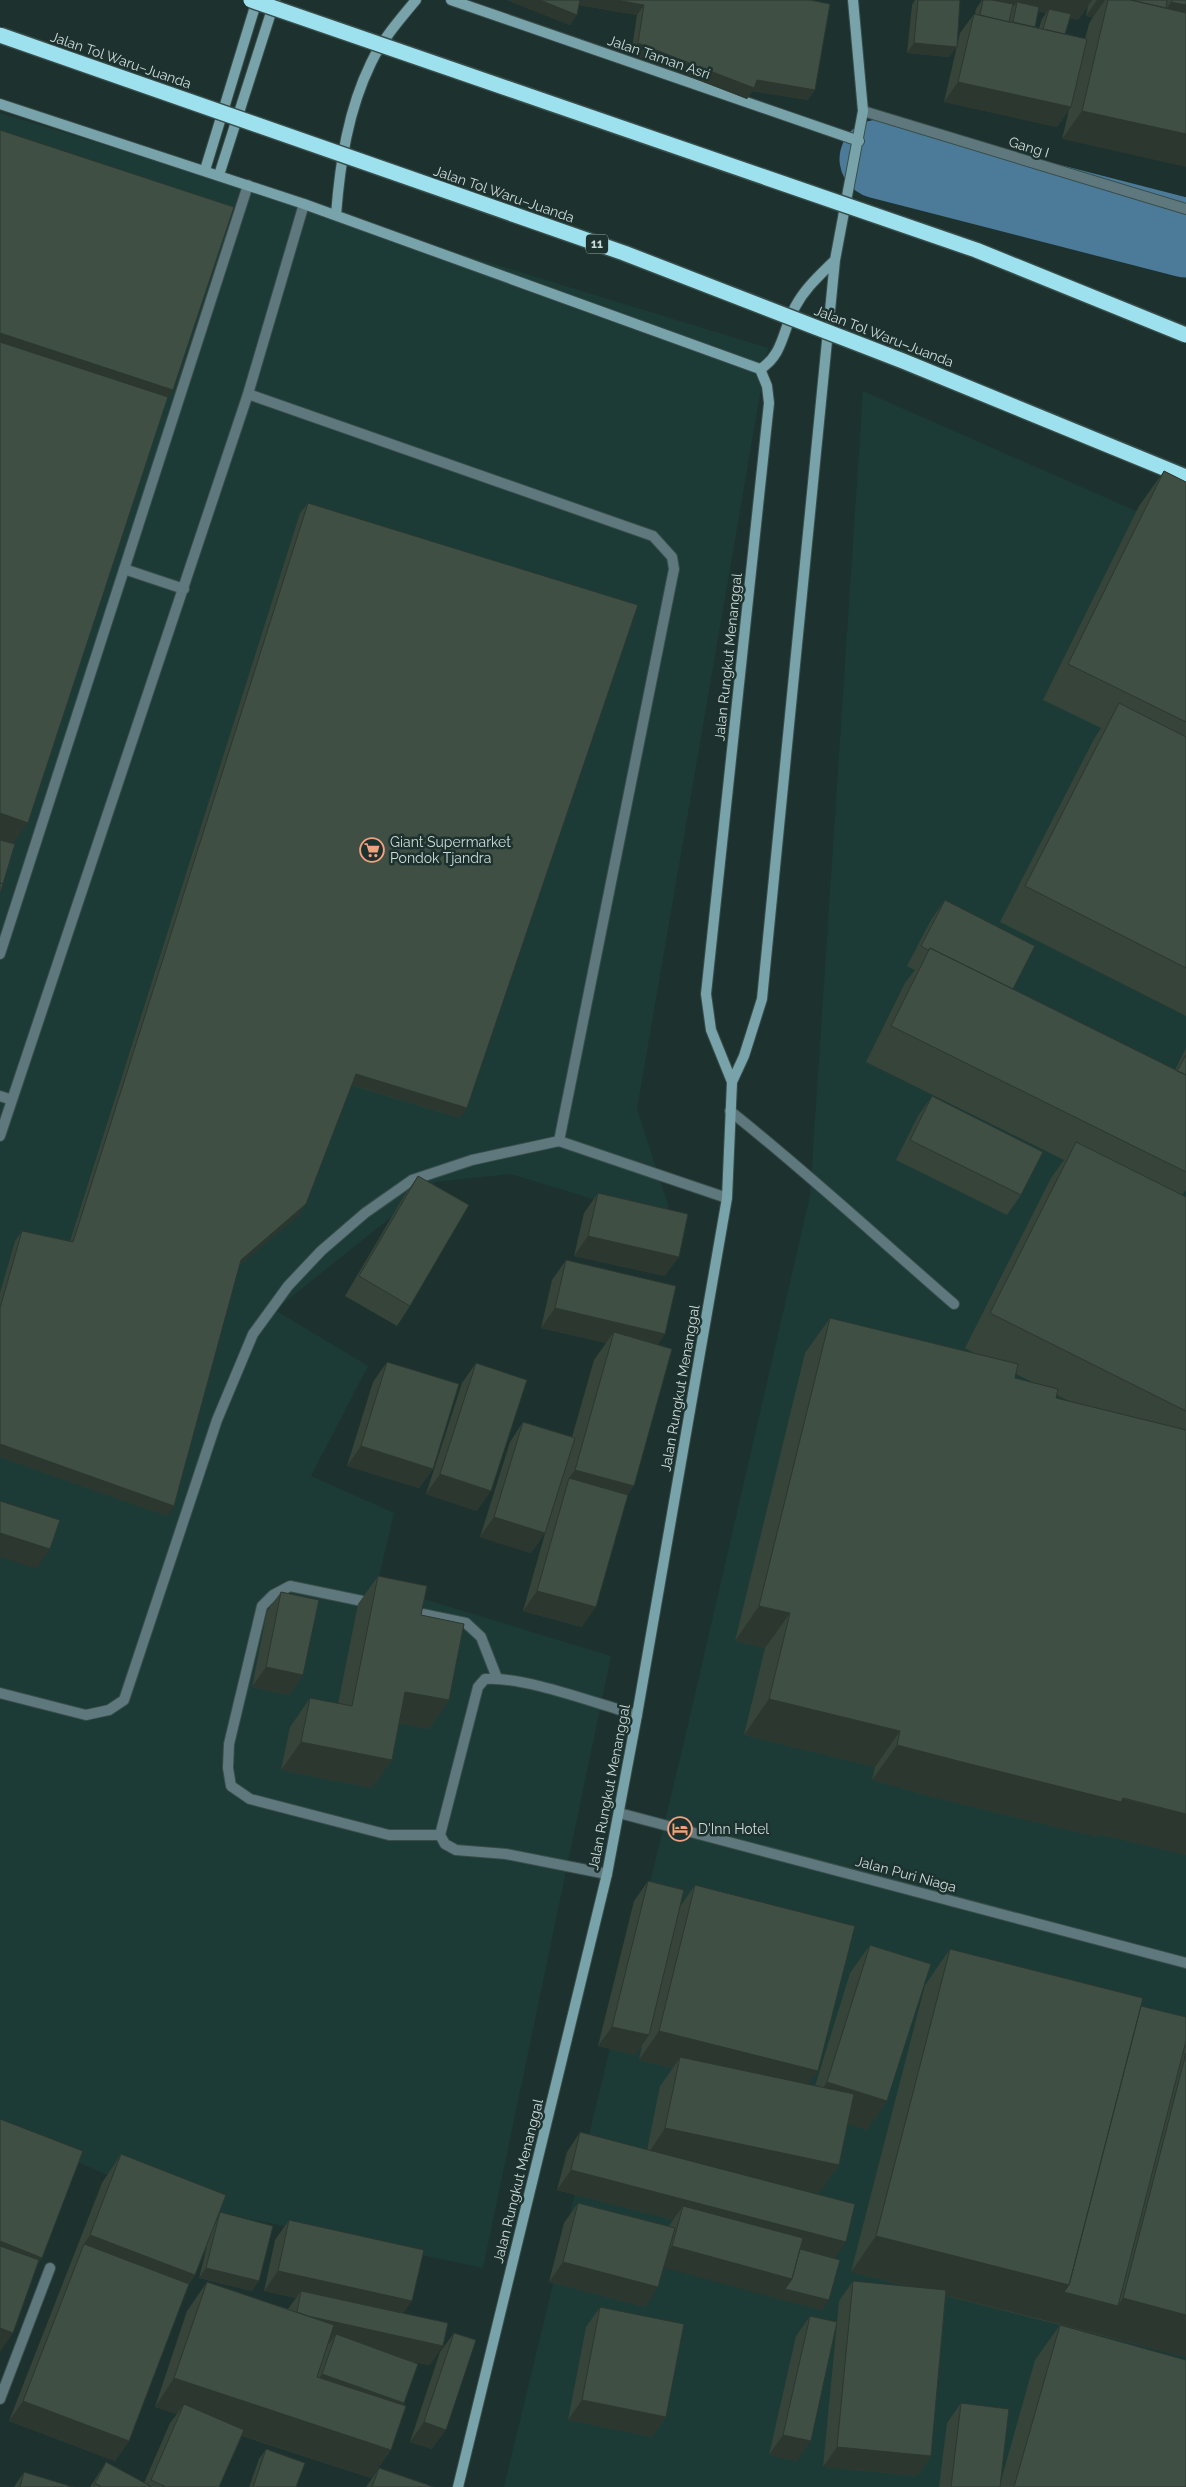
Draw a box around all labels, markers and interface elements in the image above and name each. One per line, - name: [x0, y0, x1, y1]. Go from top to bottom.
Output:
- street label: Jalan Tol Waru–Juanda: [48, 28, 194, 92]
- street label: Jalan Taman Asri: [606, 32, 712, 82]
- street label: Gang I: [1007, 133, 1051, 161]
- street label: Jalan Tol Waru–Juanda: [431, 162, 577, 226]
- road number: 11: [586, 234, 608, 253]
- street label: Jalan Tol Waru–Juanda: [812, 302, 956, 370]
- street label: Jalan Rungkut Menanggal: [711, 572, 745, 742]
- place label: Giant Supermarket Pondok Tjandra: [390, 834, 511, 866]
- supermarket icon: Giant Supermarket Pondok Tjandra: [359, 837, 385, 863]
- street label: Jalan Rungkut Menanggal: [657, 1303, 703, 1472]
- street label: Jalan Rungkut Menanggal: [585, 1703, 633, 1871]
- hotel icon: D'Inn Hotel: [667, 1816, 693, 1842]
- place label: D'Inn Hotel: [698, 1821, 769, 1837]
- street label: Jalan Puri Niaga: [854, 1853, 958, 1895]
- street label: Jalan Rungkut Menanggal: [490, 2097, 546, 2265]

